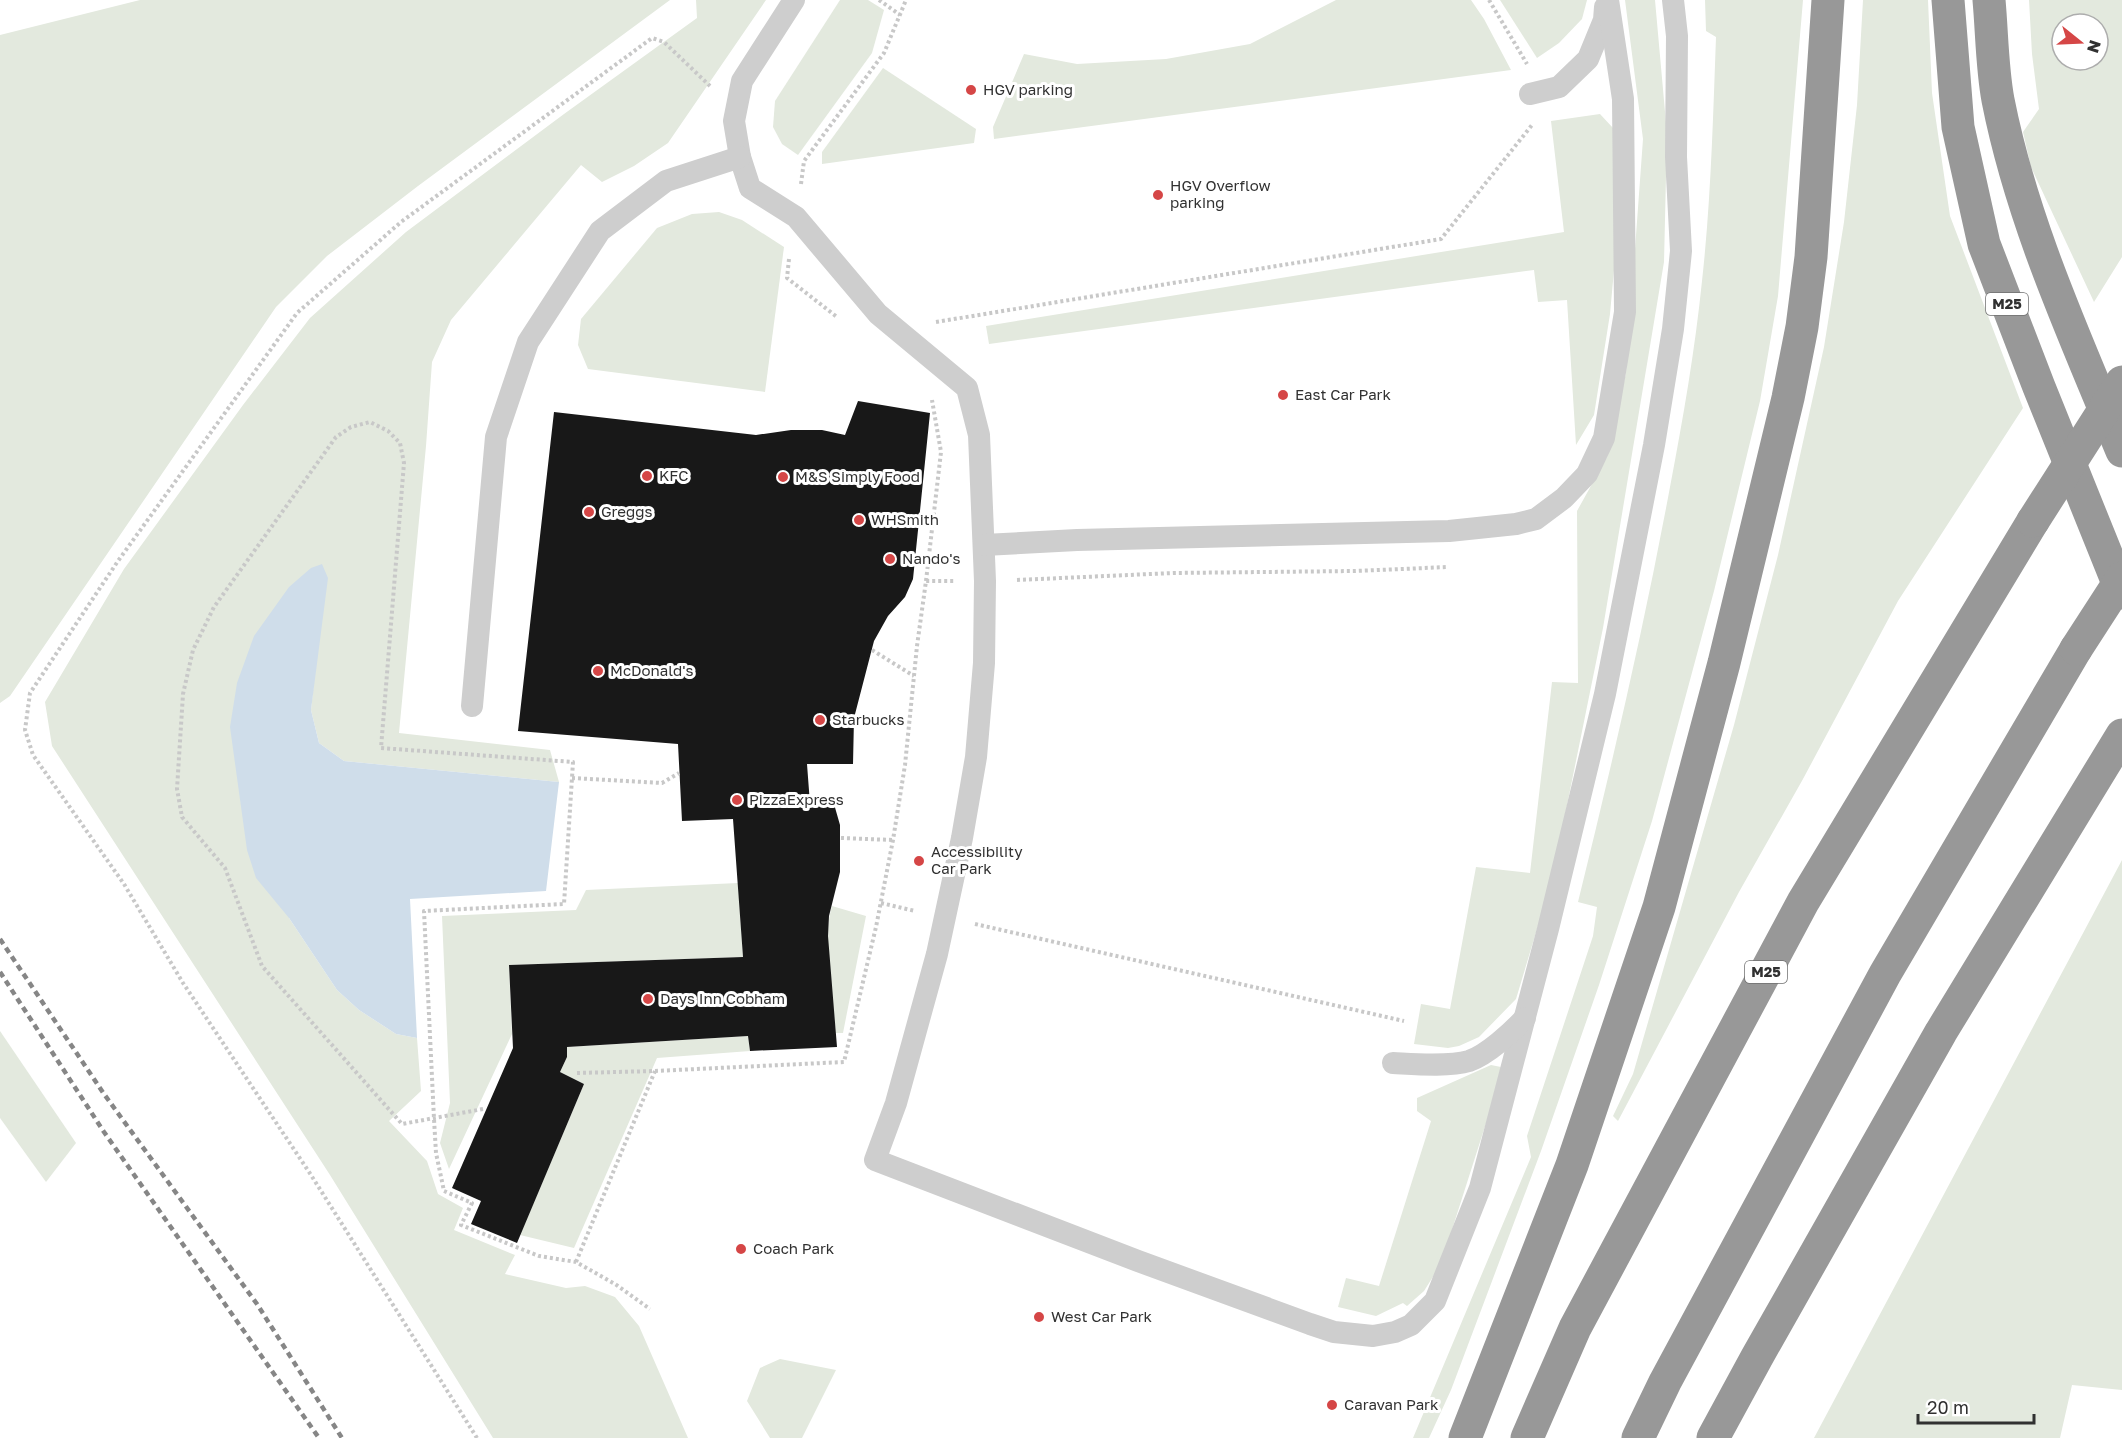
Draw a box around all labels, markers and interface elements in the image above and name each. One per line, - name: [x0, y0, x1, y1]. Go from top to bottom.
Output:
- north arrow: [2050, 12, 2110, 72]
- text: N: [2083, 38, 2106, 56]
- place label: HGV parking: [983, 80, 1073, 98]
- marker: HGV parking: [964, 83, 978, 97]
- place label: HGV Overflow parking: [1170, 176, 1271, 211]
- marker: HGV Overflow parking: [1151, 188, 1165, 202]
- road number: M25: [1986, 293, 2028, 315]
- place label: East Car Park: [1295, 385, 1391, 403]
- marker: East Car Park: [1276, 388, 1290, 402]
- place label: KFC: [659, 466, 688, 484]
- place label: M&S Simply Food: [795, 467, 920, 485]
- marker: KFC: [640, 469, 654, 483]
- marker: M&S Simply Food: [776, 470, 790, 484]
- place label: Greggs: [601, 502, 652, 520]
- marker: Greggs: [582, 505, 596, 519]
- place label: WHSmith: [871, 510, 939, 528]
- marker: WHSmith: [852, 513, 866, 527]
- place label: Nando's: [902, 549, 960, 567]
- marker: Nando's: [883, 552, 897, 566]
- place label: McDonald's: [610, 661, 693, 679]
- marker: McDonald's: [591, 664, 605, 678]
- place label: Starbucks: [832, 710, 905, 728]
- marker: Starbucks: [813, 713, 827, 727]
- place label: PizzaExpress: [749, 790, 844, 808]
- marker: PizzaExpress: [730, 793, 744, 807]
- place label: Accessibility Car Park: [931, 842, 1023, 877]
- marker: Accessibility Car Park: [912, 854, 926, 868]
- road number: M25: [1745, 961, 1787, 983]
- place label: Days Inn Cobham: [660, 989, 785, 1007]
- marker: Days Inn Cobham: [641, 992, 655, 1006]
- place label: Coach Park: [753, 1239, 835, 1257]
- marker: Coach Park: [734, 1242, 748, 1256]
- place label: West Car Park: [1051, 1307, 1152, 1325]
- marker: West Car Park: [1032, 1310, 1046, 1324]
- scale bar: [1918, 1387, 2034, 1425]
- place label: Caravan Park: [1344, 1395, 1439, 1413]
- text: 20 m: [1927, 1396, 1969, 1418]
- marker: Caravan Park: [1325, 1398, 1339, 1412]

